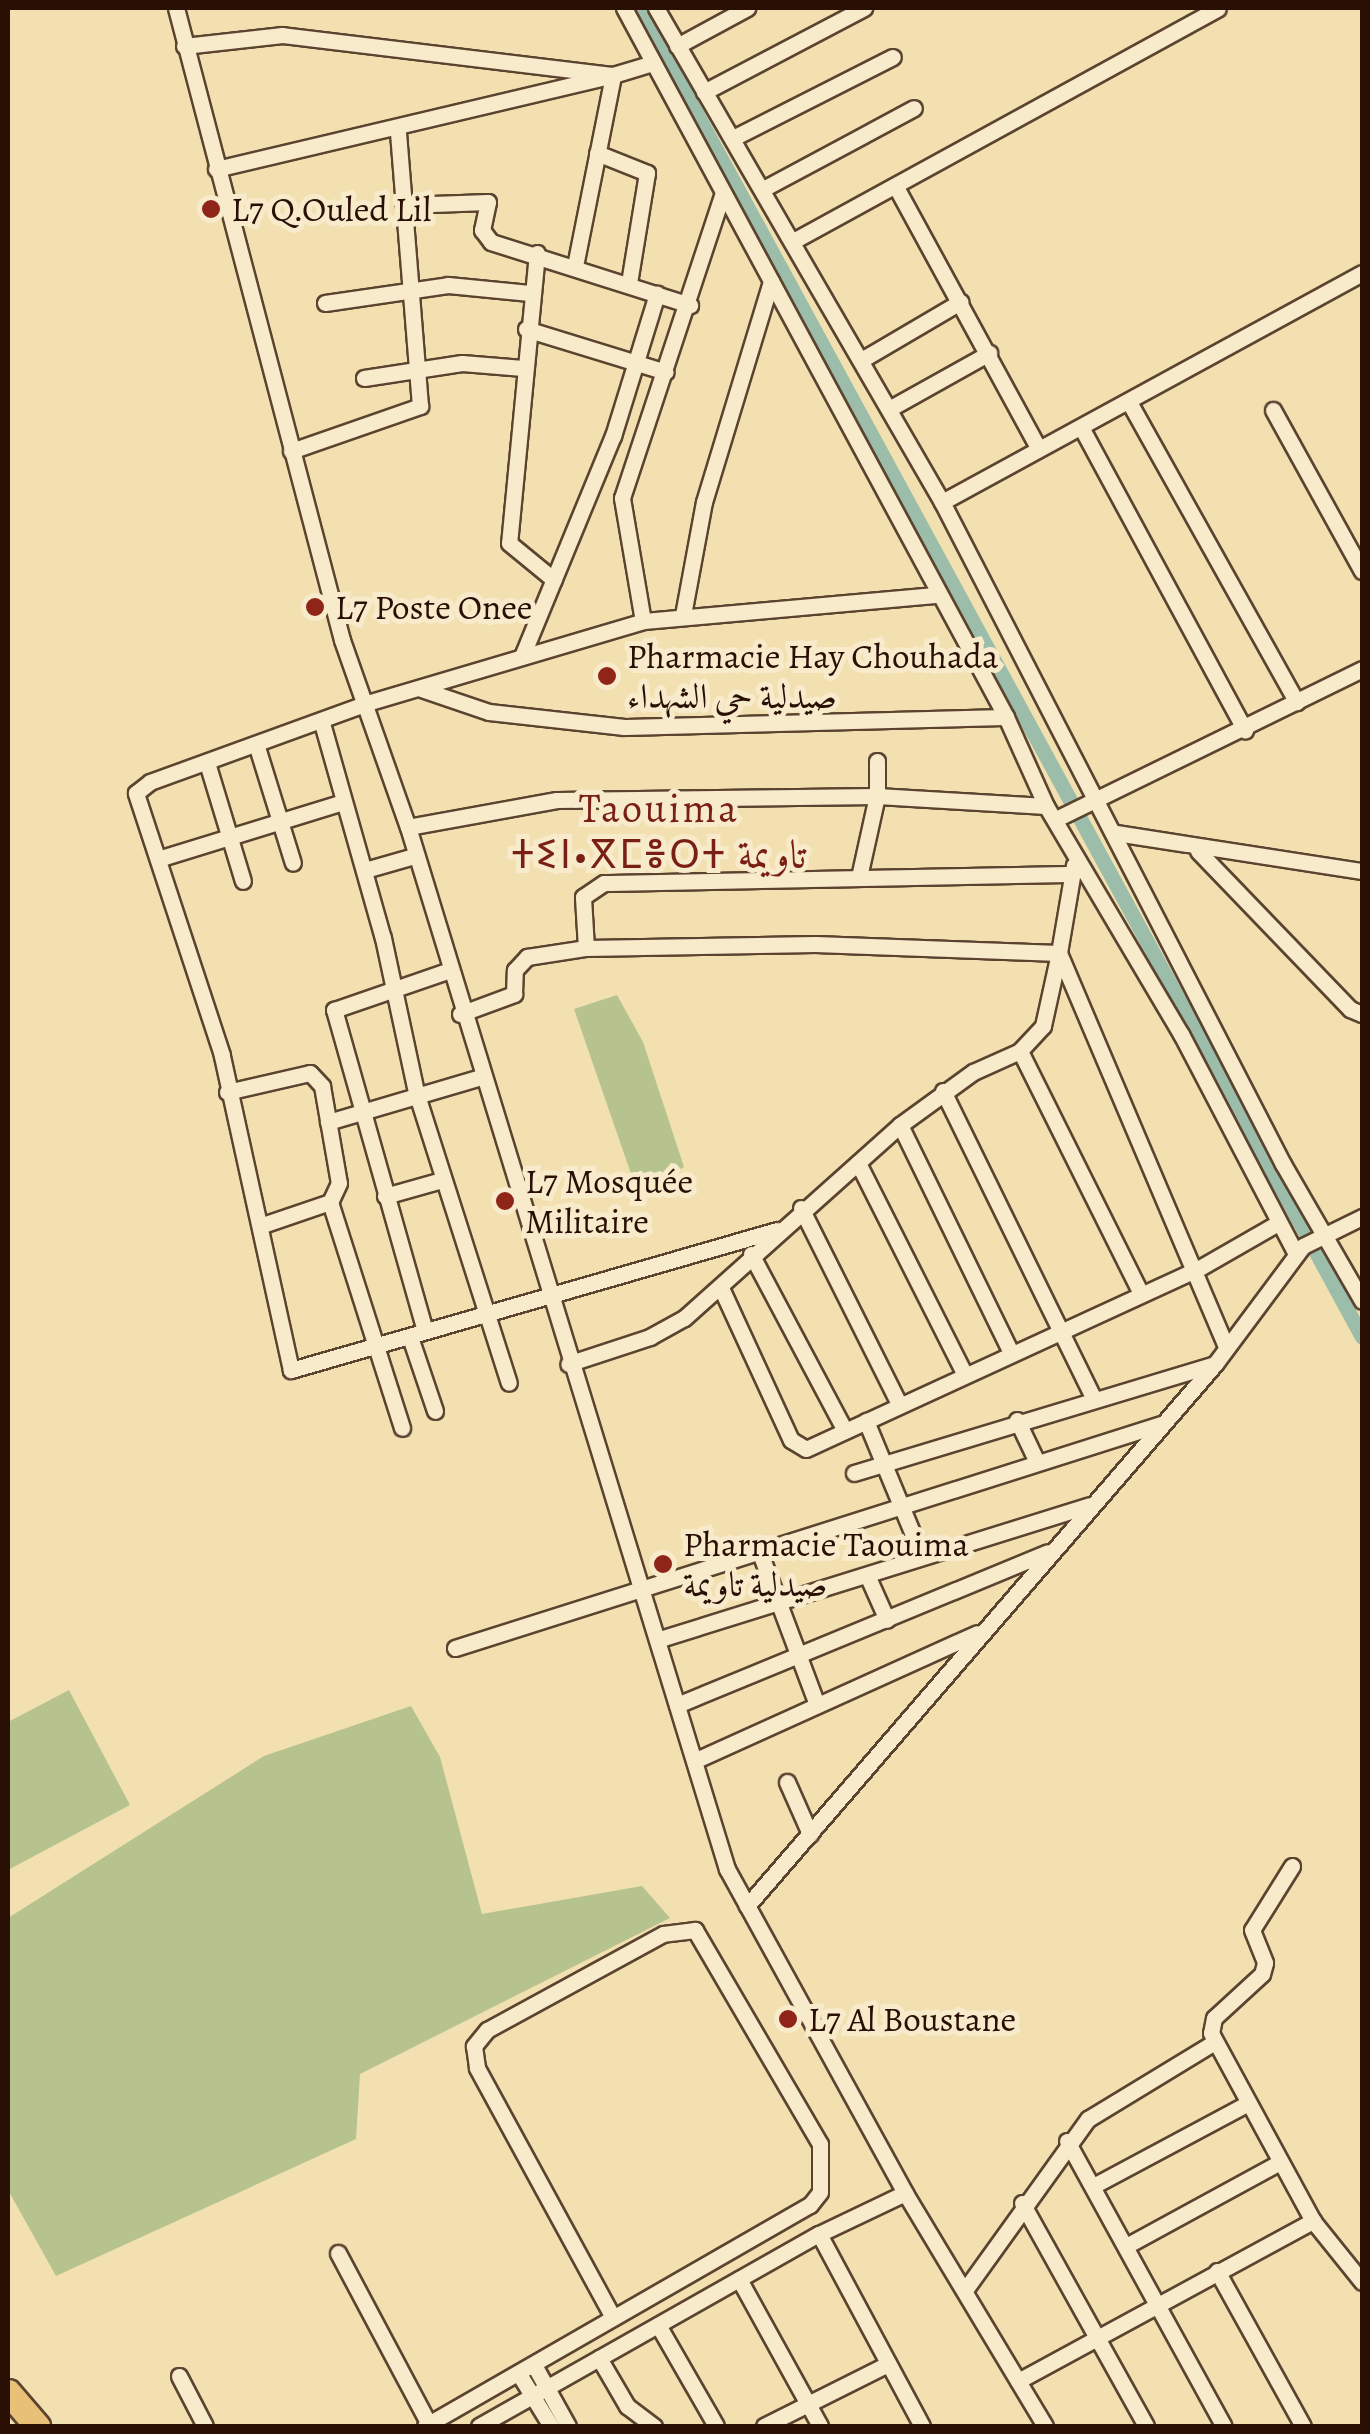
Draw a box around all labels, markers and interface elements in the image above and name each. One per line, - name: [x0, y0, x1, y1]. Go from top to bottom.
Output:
- place label: L7 Q.Ouled Lil: [231, 188, 431, 230]
- marker: L7 Q.Ouled Lil: [200, 198, 222, 220]
- place label: L7 Poste Onee: [335, 586, 533, 628]
- marker: L7 Poste Onee: [304, 596, 326, 618]
- place label: Pharmacie Hay Chouhada صيدلية حي الشهداء: [627, 635, 998, 717]
- marker: Pharmacie Hay Chouhada صيدلية حي الشهداء: [596, 665, 618, 687]
- district label: Taouima ⵜⵉⵏ•ⴳⵎⴻⵔⵜ تاويمة: [524, 785, 794, 879]
- place label: L7 Mosquée Militaire: [525, 1160, 693, 1242]
- marker: L7 Mosquée Militaire: [494, 1190, 516, 1212]
- place label: Pharmacie Taouima صيدلية تاويمة: [683, 1523, 969, 1605]
- marker: Pharmacie Taouima صيدلية تاويمة: [652, 1553, 674, 1575]
- place label: L7 Al Boustane: [808, 1998, 1016, 2040]
- marker: L7 Al Boustane: [777, 2008, 799, 2030]

